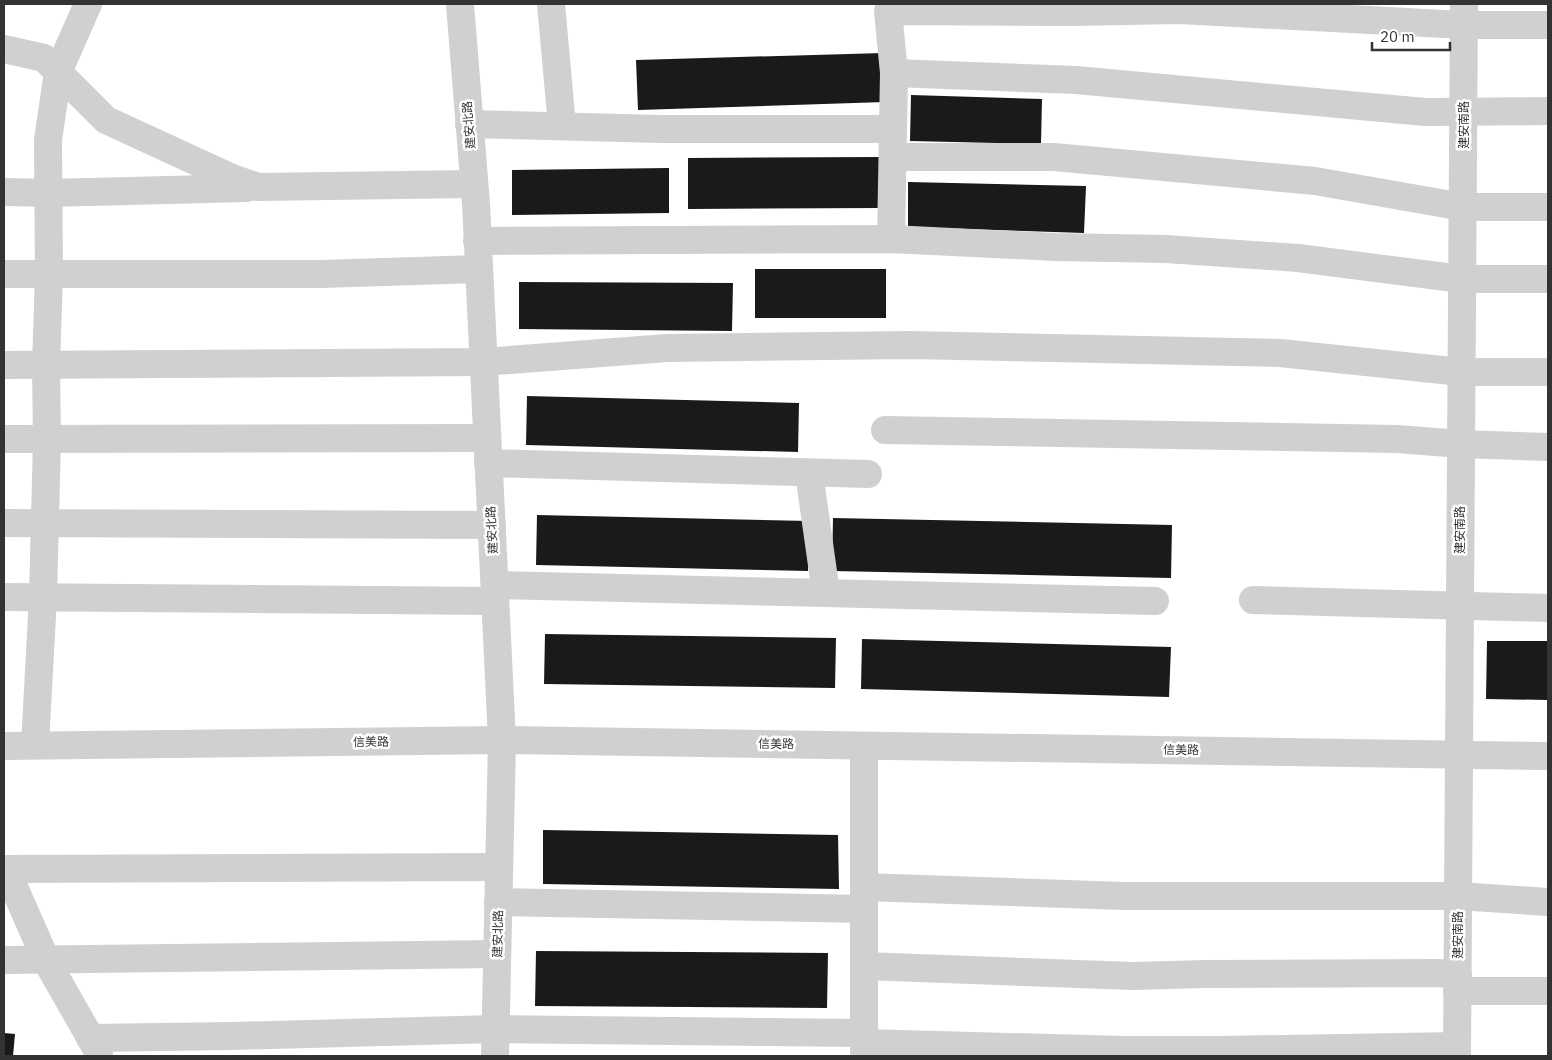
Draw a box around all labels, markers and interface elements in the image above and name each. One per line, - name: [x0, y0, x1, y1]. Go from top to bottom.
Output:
- scale bar: [1372, 20, 1450, 52]
- text: 20 m: [1380, 27, 1415, 46]
- street label: 建安北路: [459, 100, 478, 150]
- street label: 建安南路: [1456, 101, 1471, 149]
- street label: 建安北路: [483, 506, 500, 554]
- street label: 建安南路: [1452, 506, 1467, 554]
- street label: 信美路: [353, 734, 389, 749]
- street label: 信美路: [758, 736, 794, 751]
- street label: 信美路: [1163, 742, 1199, 757]
- street label: 建安北路: [490, 910, 505, 958]
- street label: 建安南路: [1450, 911, 1465, 959]

